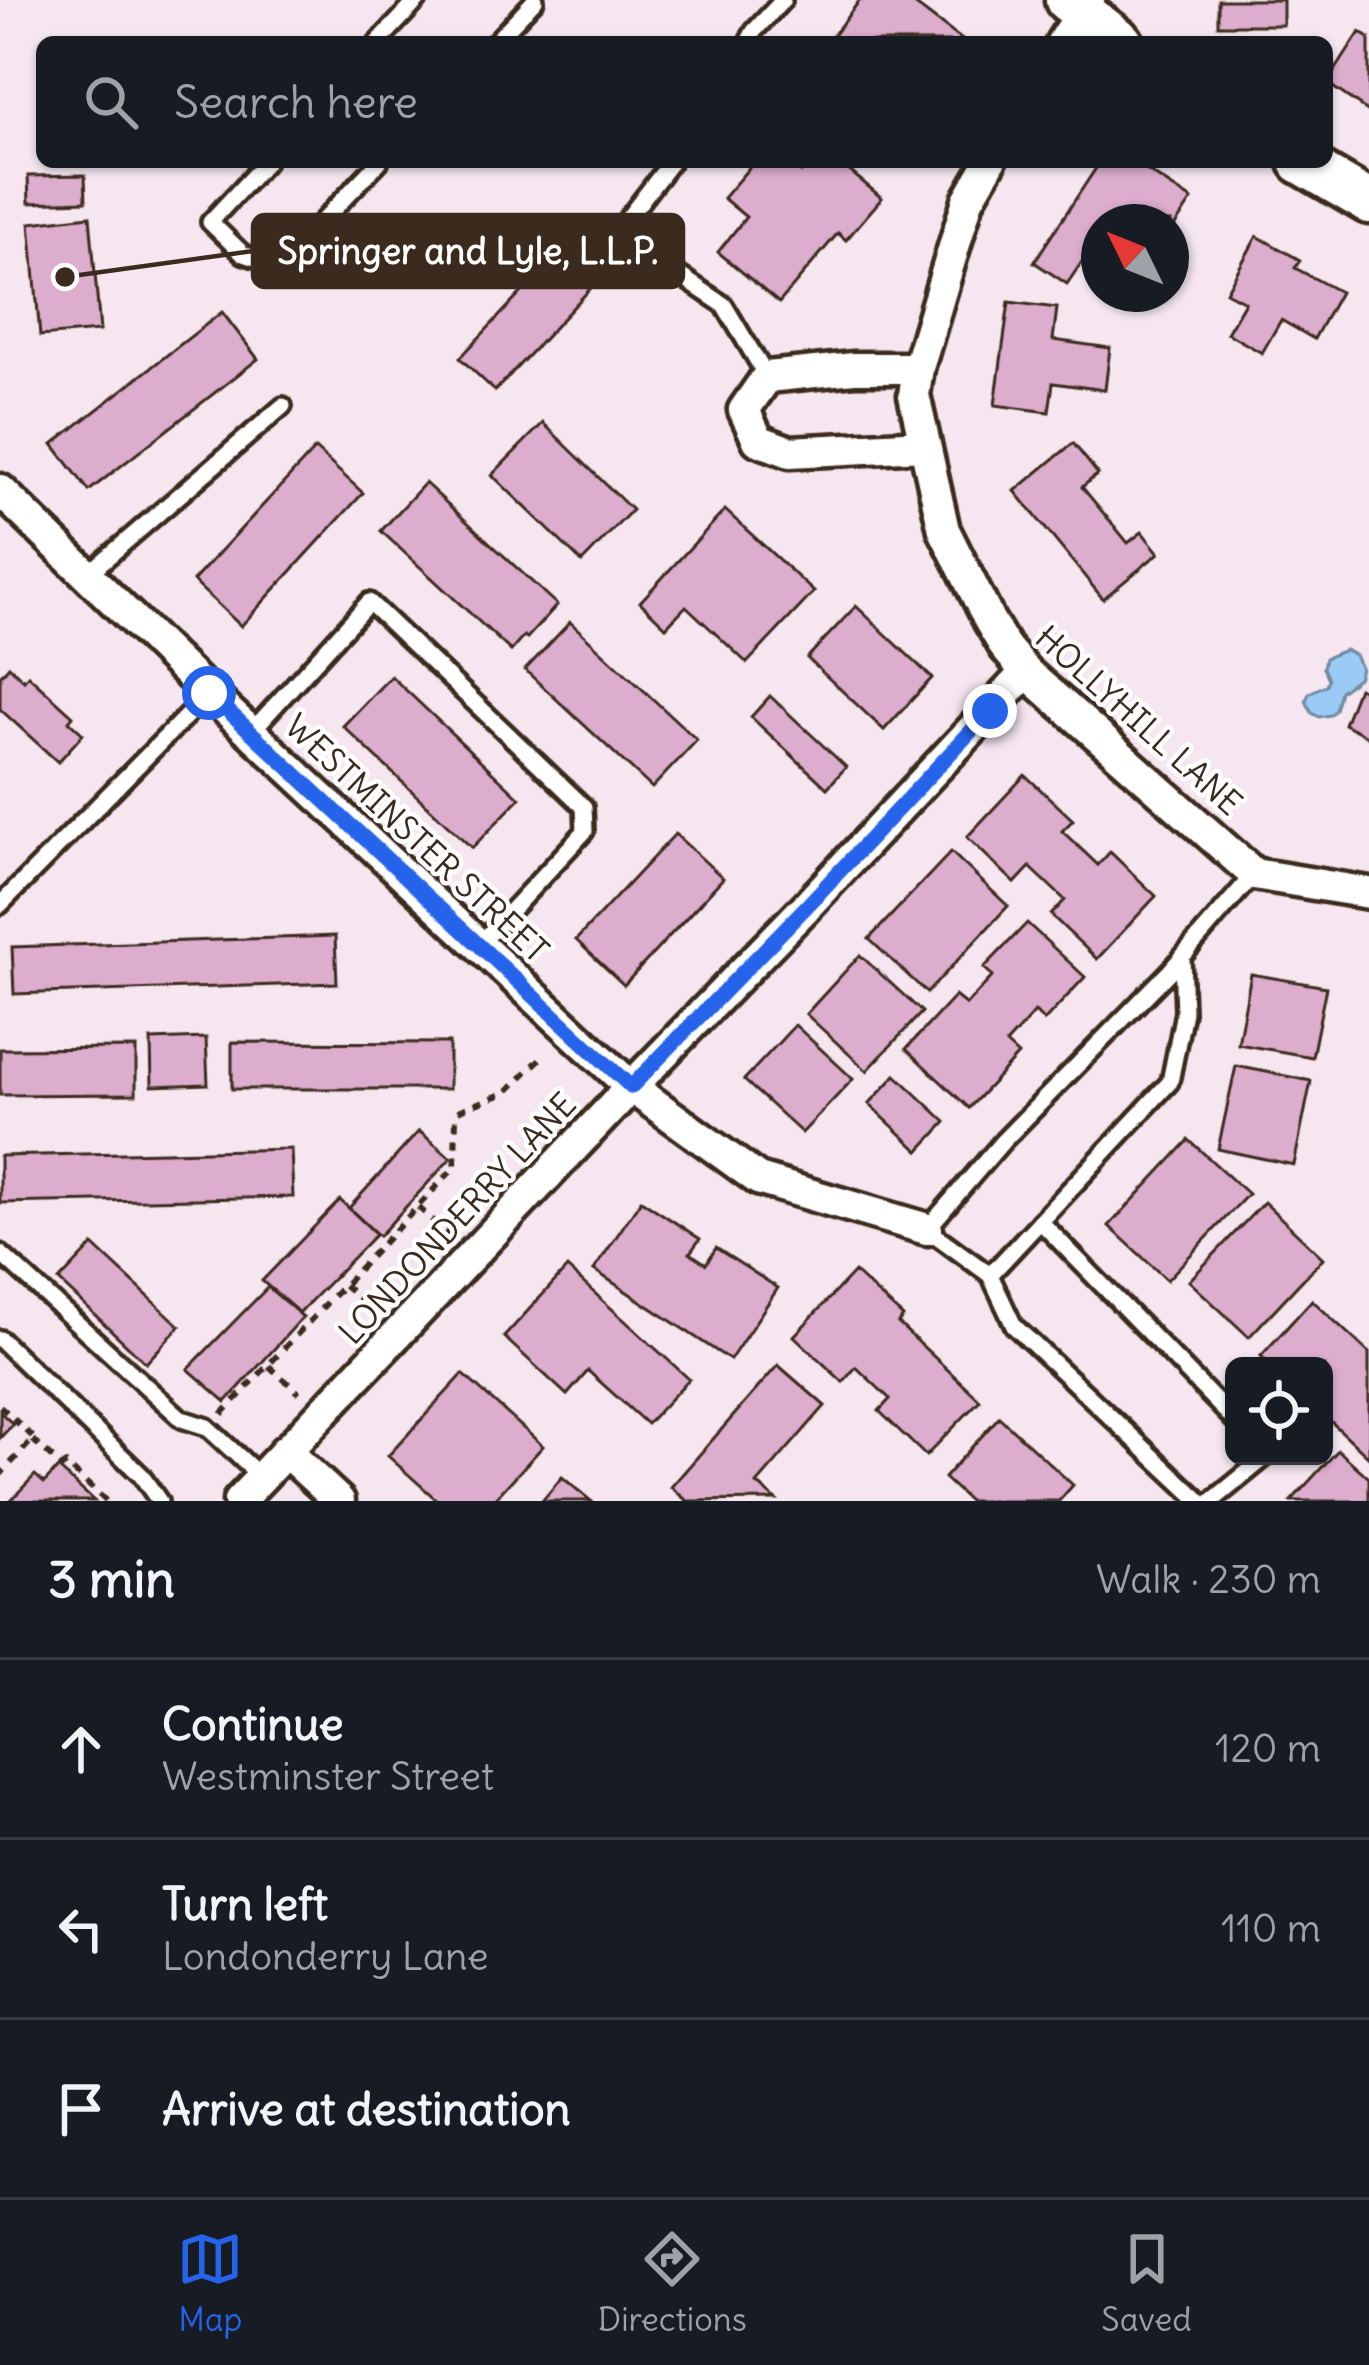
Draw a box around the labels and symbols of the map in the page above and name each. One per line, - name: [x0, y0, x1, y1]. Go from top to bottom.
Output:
- north arrow: [1081, 204, 1189, 312]
- callout: Springer and Lyle, L.L.P.: [253, 215, 683, 287]
- text: Springer and Lyle, L.L.P.: [277, 229, 659, 274]
- street label: HOLLYHILL LANE: [1027, 616, 1251, 824]
- route start: [182, 666, 236, 720]
- route end: [963, 684, 1017, 738]
- street label: WESTMINSTER STREET: [276, 705, 558, 971]
- street label: LONDONDERRY LANE: [330, 1083, 584, 1353]

